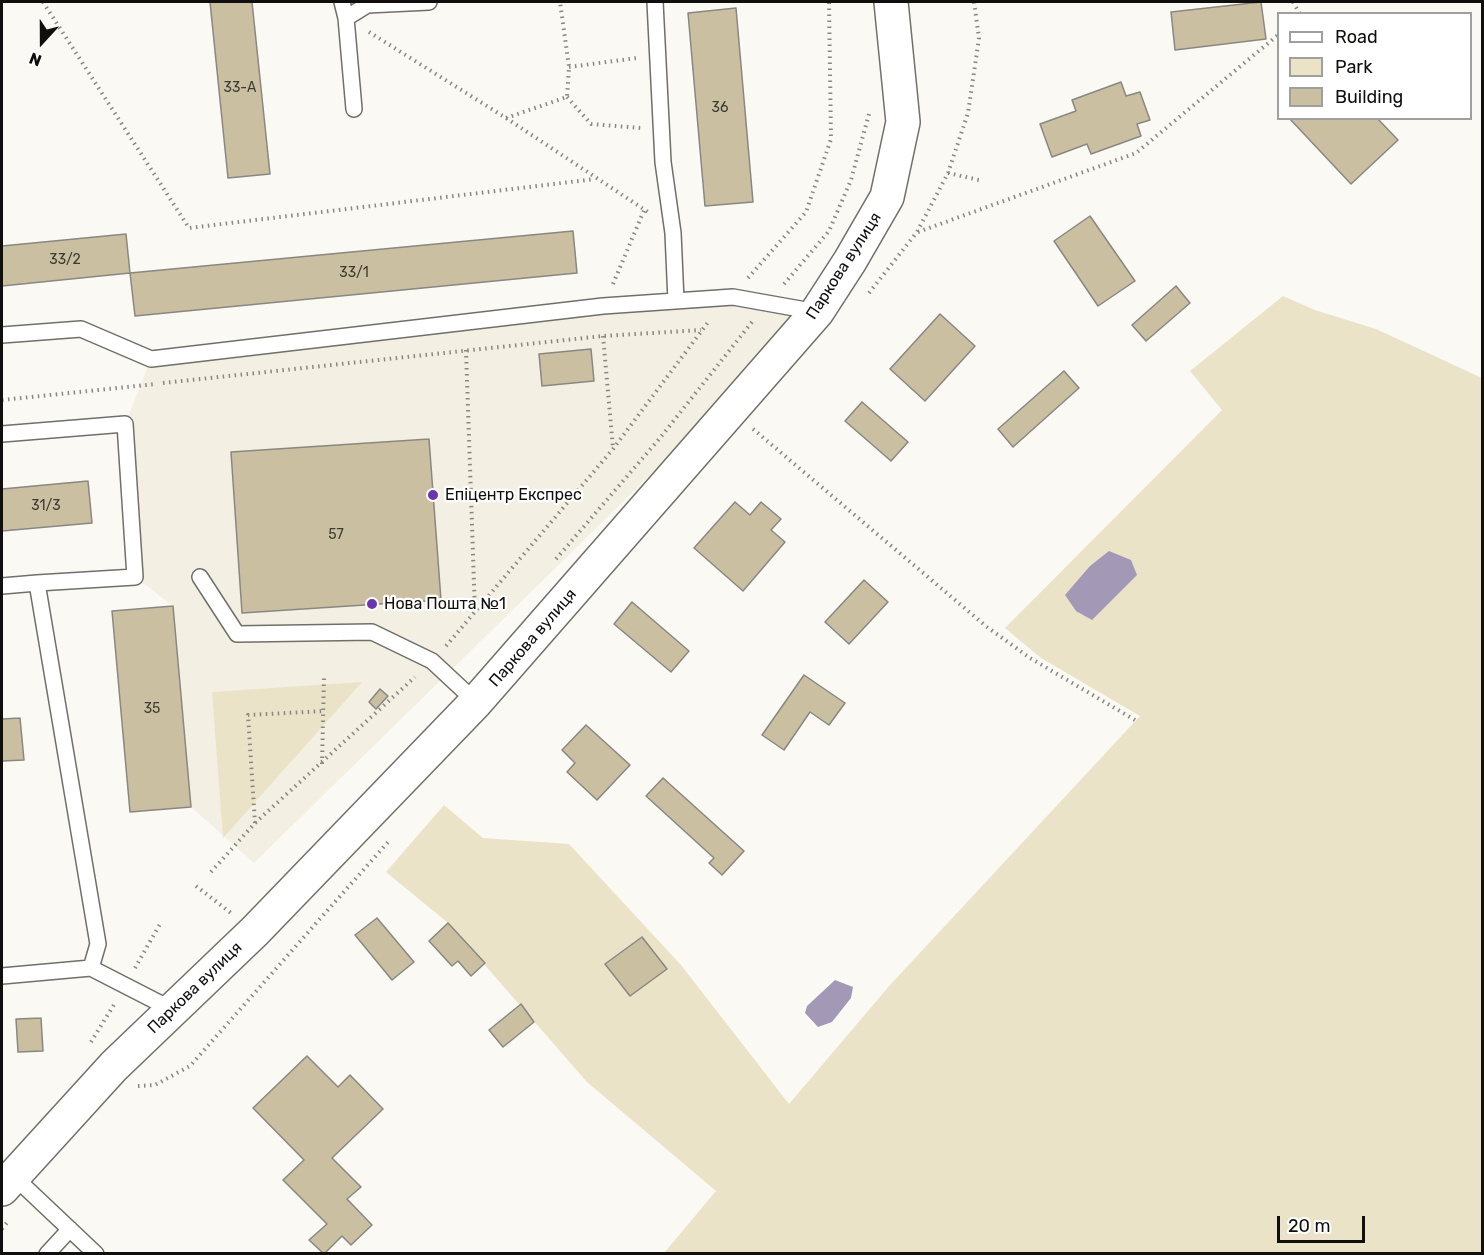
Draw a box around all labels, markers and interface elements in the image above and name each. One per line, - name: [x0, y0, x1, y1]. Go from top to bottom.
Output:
- north arrow: [12, 12, 72, 72]
- legend: [1277, 12, 1472, 120]
- text: Road: [1335, 26, 1378, 48]
- text: N: [27, 48, 44, 70]
- text: Park: [1335, 56, 1372, 78]
- house number: 33-А: [224, 80, 256, 96]
- text: Building: [1335, 86, 1403, 108]
- house number: 36: [712, 100, 728, 116]
- street label: Паркова вулиця: [802, 209, 886, 323]
- house number: 33/2: [49, 252, 81, 268]
- house number: 33/1: [339, 265, 369, 281]
- place label: Епіцентр Експрес: [445, 485, 582, 505]
- marker: Епіцентр Експрес: [426, 488, 440, 502]
- house number: 31/3: [31, 498, 61, 514]
- house number: 57: [328, 527, 344, 543]
- street label: Паркова вулиця: [485, 585, 581, 691]
- place label: Нова Пошта №1: [384, 594, 506, 614]
- marker: Нова Пошта №1: [365, 597, 379, 611]
- house number: 35: [144, 701, 160, 717]
- street label: Паркова вулиця: [144, 938, 246, 1038]
- scale bar: [1280, 1204, 1368, 1242]
- text: 20 m: [1288, 1215, 1330, 1237]

